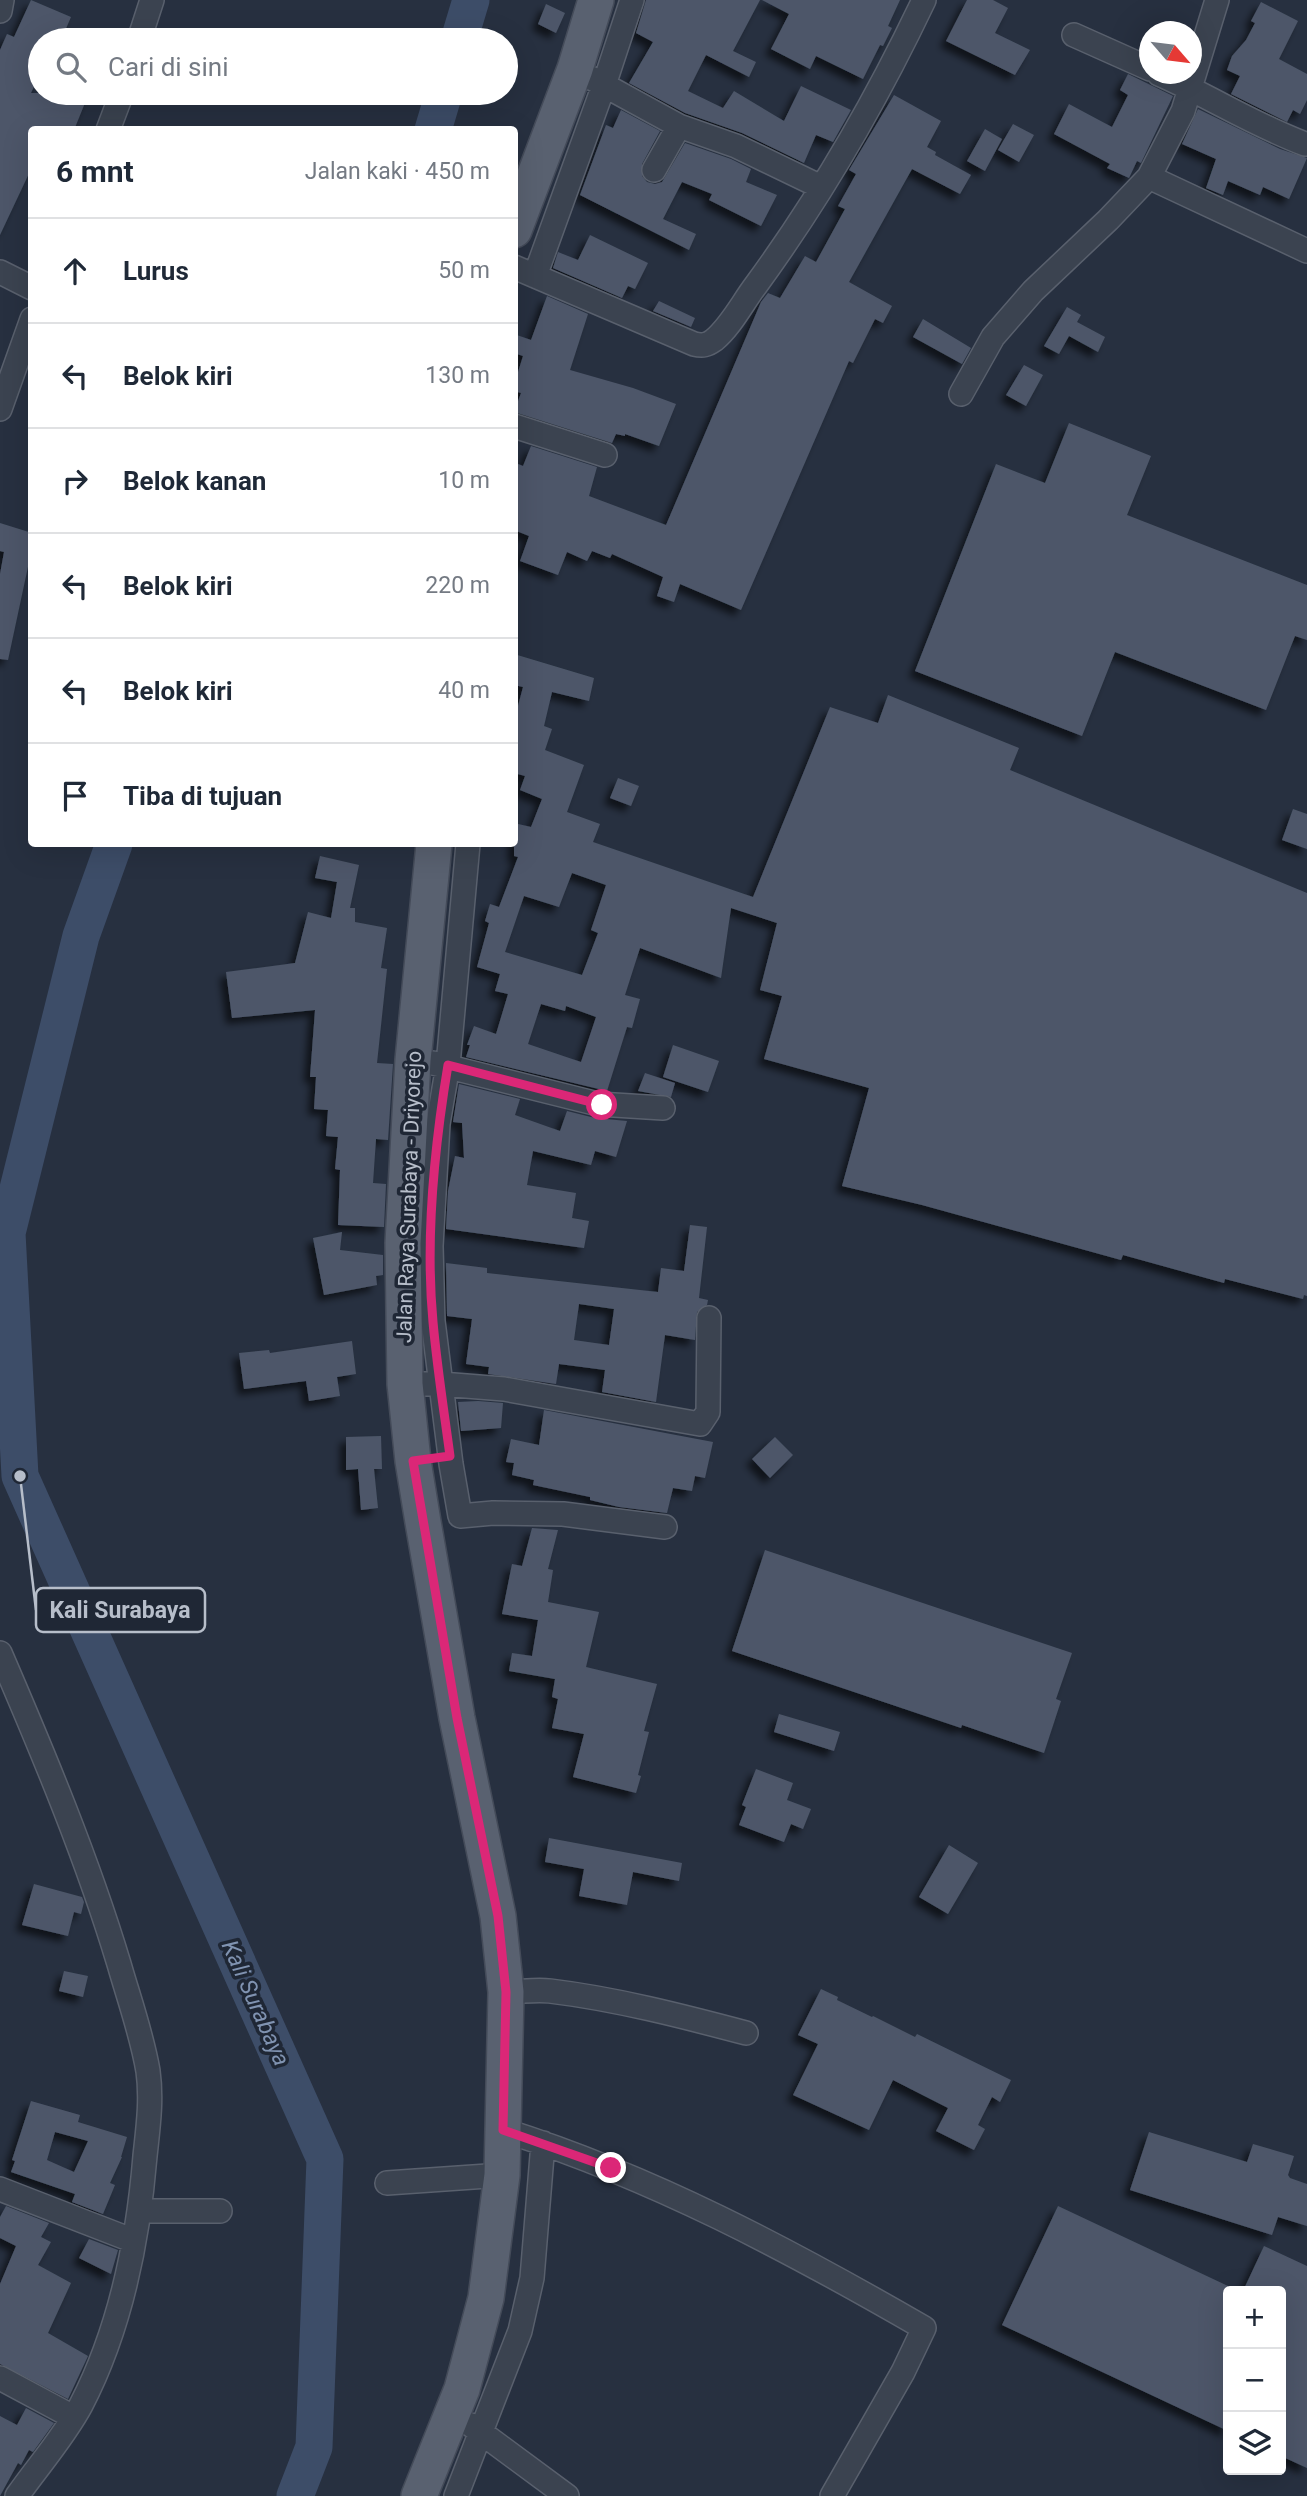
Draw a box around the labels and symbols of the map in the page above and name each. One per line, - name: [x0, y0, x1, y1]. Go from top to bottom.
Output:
- north arrow: [1139, 21, 1202, 84]
- street label: Jalan Raya Surabaya - Driyorejo: [392, 1050, 426, 1344]
- route start: [586, 1089, 617, 1120]
- callout: Kali Surabaya: [36, 1588, 205, 1632]
- text: Kali Surabaya: [49, 1597, 191, 1624]
- water label: Kali Surabaya: [216, 1936, 295, 2070]
- route end: [595, 2152, 626, 2183]

